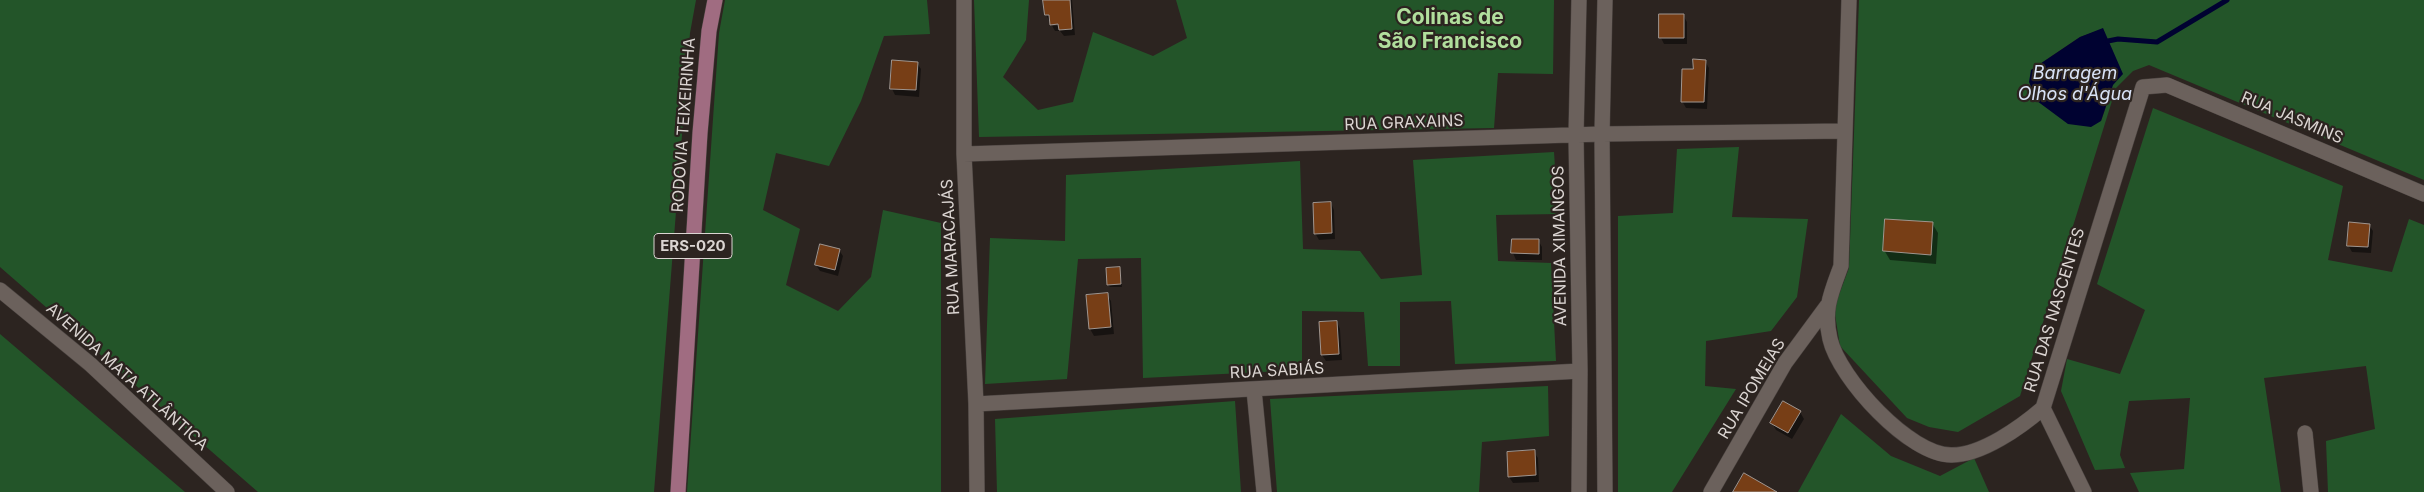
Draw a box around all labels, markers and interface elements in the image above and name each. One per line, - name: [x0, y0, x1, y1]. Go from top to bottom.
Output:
- district label: Colinas de São Francisco: [1378, 5, 1522, 55]
- street label: RODOVIA TEIXEIRINHA: [668, 37, 700, 213]
- water label: Barragem Olhos d'Água: [2018, 63, 2132, 106]
- street label: RUA JASMINS: [2238, 88, 2346, 148]
- street label: RUA GRAXAINS: [1344, 111, 1464, 135]
- street label: AVENIDA XIMANGOS: [1549, 166, 1571, 326]
- street label: RUA MARACAJÁS: [938, 178, 964, 316]
- street label: RUA DAS NASCENTES: [2021, 225, 2089, 395]
- road number: ERS-020: [654, 234, 732, 258]
- street label: AVENIDA MATA ATLÂNTICA: [42, 299, 212, 455]
- street label: RUA IPOMEIAS: [1714, 335, 1790, 443]
- street label: RUA SABIÁS: [1229, 359, 1325, 383]

